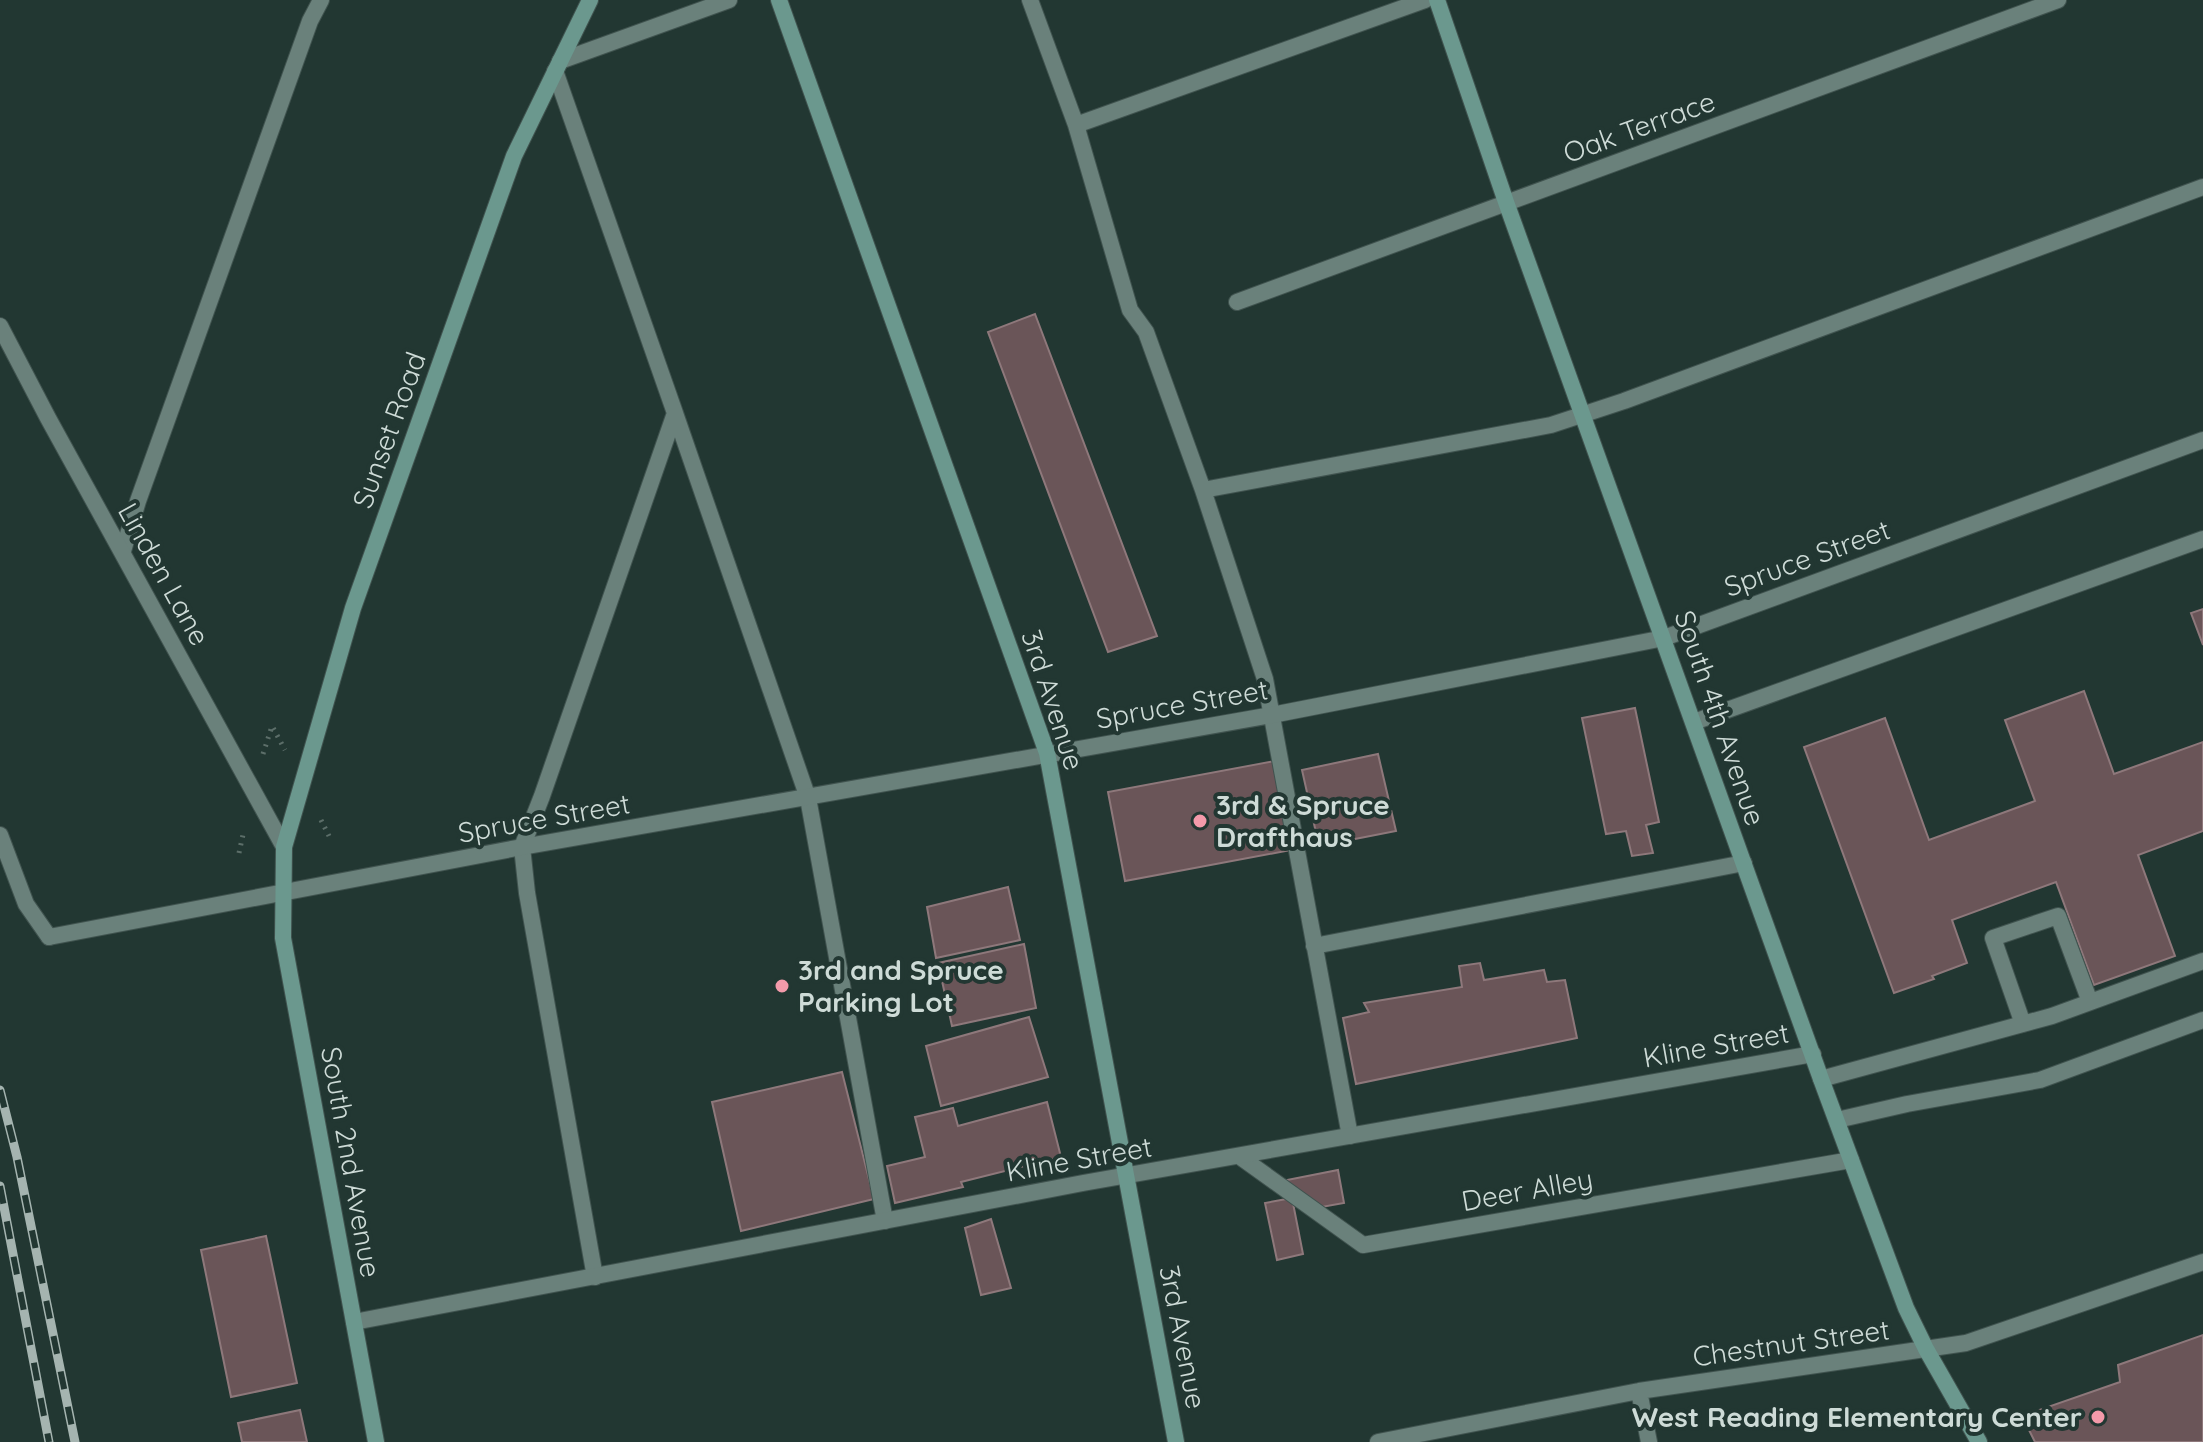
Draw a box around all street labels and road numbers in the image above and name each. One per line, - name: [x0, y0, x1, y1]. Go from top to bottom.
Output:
- street label: Oak Terrace: [1558, 83, 1719, 170]
- street label: Sunset Road: [344, 347, 433, 513]
- street label: Linden Lane: [111, 496, 218, 651]
- street label: Spruce Street: [1719, 511, 1895, 604]
- street label: South 4th Avenue: [1667, 606, 1774, 830]
- street label: 3rd Avenue: [1014, 625, 1093, 774]
- street label: Spruce Street: [1093, 671, 1271, 736]
- street label: Spruce Street: [455, 785, 633, 850]
- street label: Kline Street: [1640, 1014, 1792, 1075]
- street label: South 2nd Avenue: [314, 1044, 389, 1280]
- street label: Kline Street: [1003, 1128, 1155, 1189]
- street label: Deer Alley: [1459, 1161, 1595, 1218]
- street label: 3rd Avenue: [1152, 1262, 1215, 1412]
- street label: Chestnut Street: [1690, 1311, 1892, 1374]

